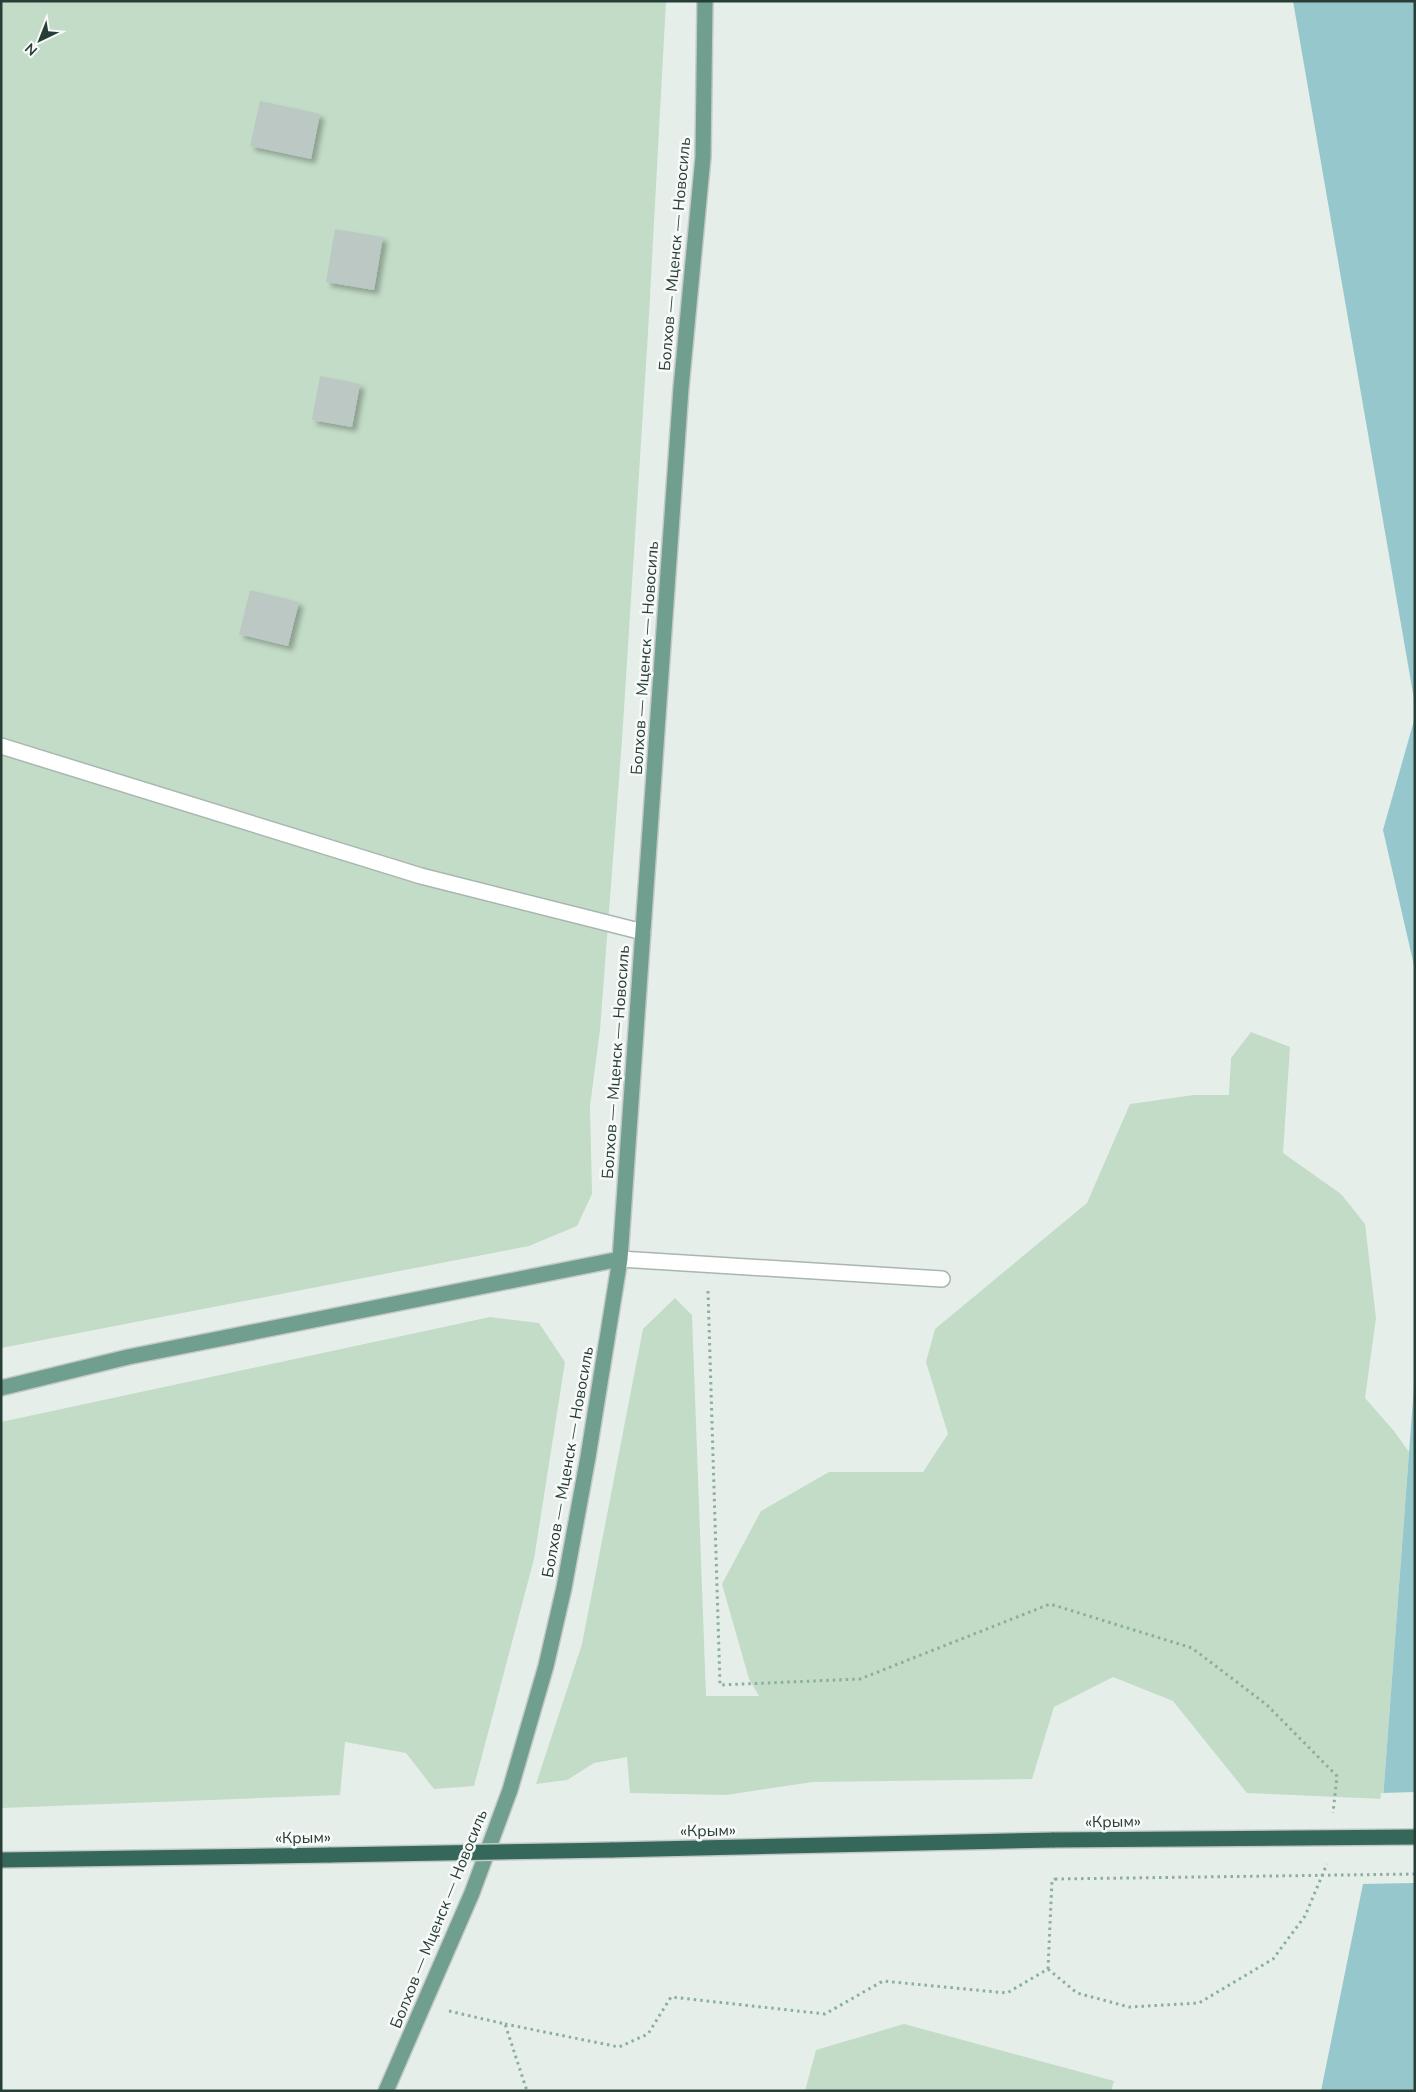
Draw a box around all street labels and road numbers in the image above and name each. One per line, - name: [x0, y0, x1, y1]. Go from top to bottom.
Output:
- street label: Болхов — Мценск — Новосиль: [654, 136, 696, 372]
- street label: Болхов — Мценск — Новосиль: [626, 540, 664, 776]
- street label: Болхов — Мценск — Новосиль: [597, 944, 635, 1180]
- street label: Болхов — Мценск — Новосиль: [537, 1345, 599, 1579]
- street label: Болхов — Мценск — Новосиль: [385, 1806, 493, 2032]
- street label: «Крым»: [1085, 1811, 1141, 1833]
- street label: «Крым»: [680, 1820, 736, 1842]
- street label: «Крым»: [275, 1827, 331, 1849]

